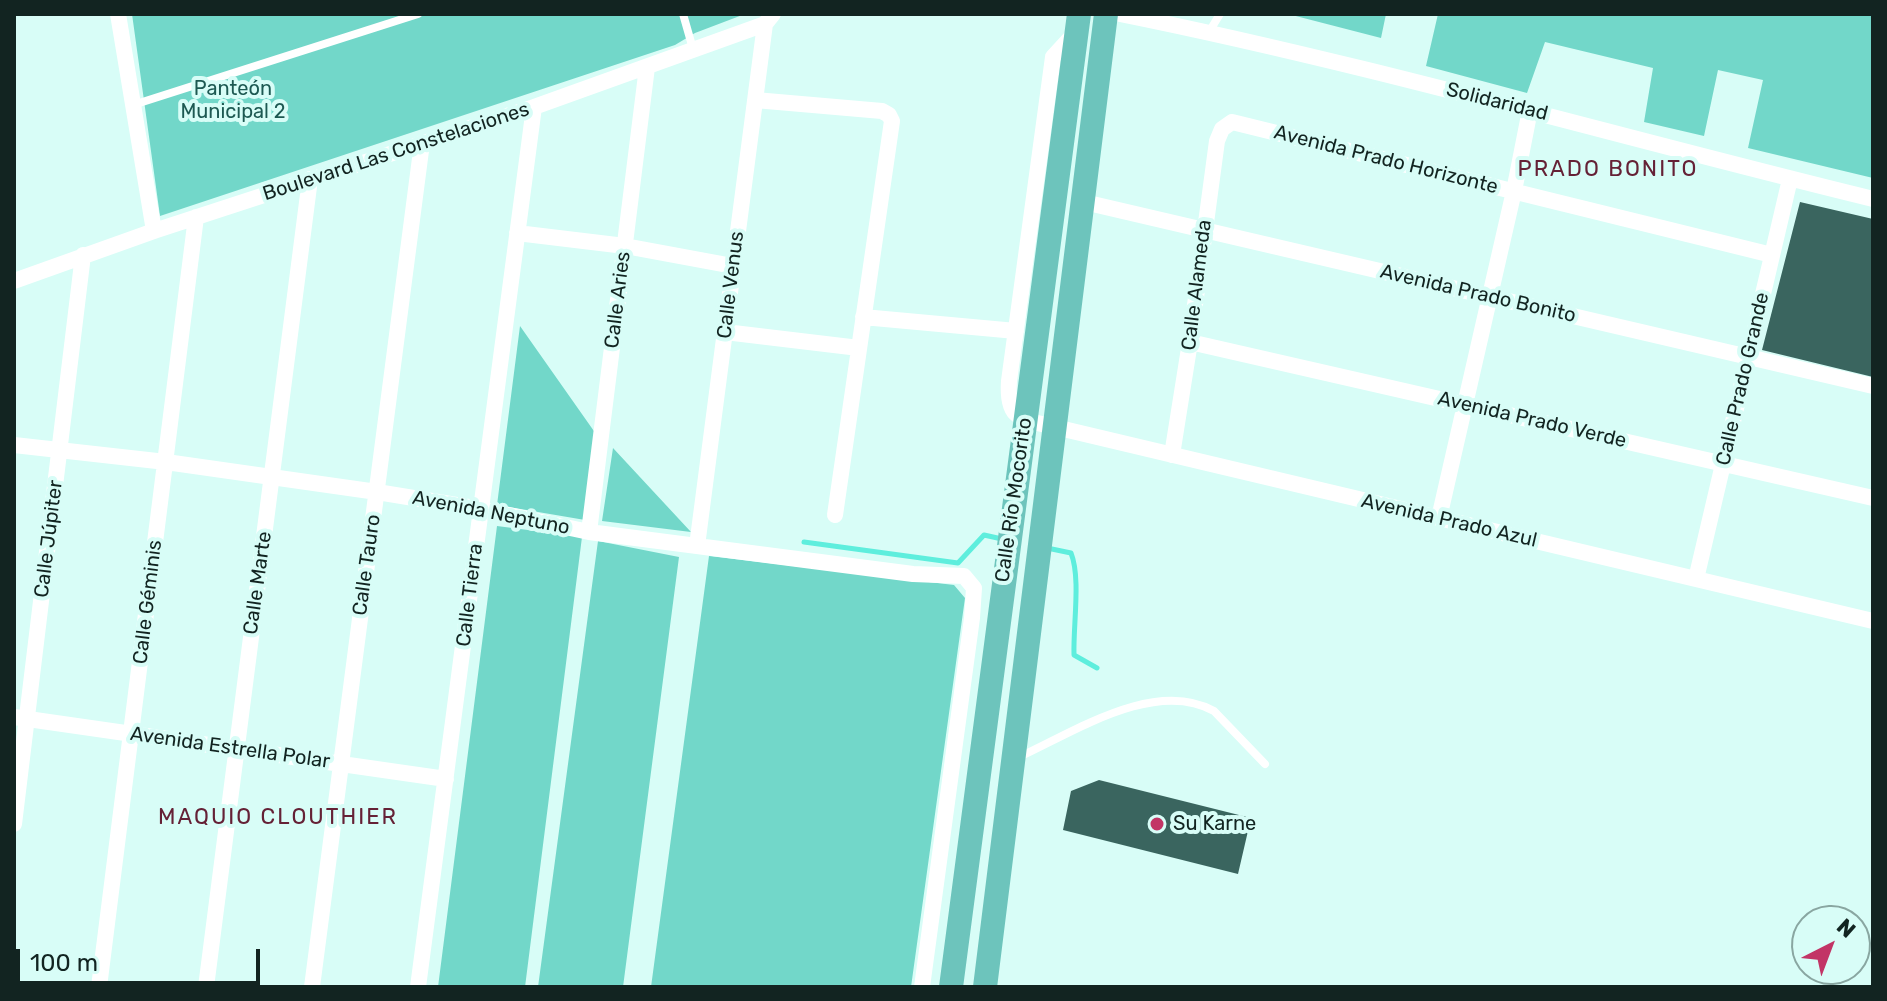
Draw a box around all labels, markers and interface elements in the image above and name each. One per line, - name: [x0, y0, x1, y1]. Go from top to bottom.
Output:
- park label: Panteón Municipal 2: [180, 77, 286, 124]
- street label: Solidaridad: [1444, 78, 1550, 126]
- street label: Boulevard Las Constelaciones: [260, 98, 532, 206]
- street label: Avenida Prado Horizonte: [1272, 121, 1500, 199]
- district label: PRADO BONITO: [1518, 157, 1698, 183]
- street label: Calle Alameda: [1177, 218, 1217, 352]
- street label: Calle Venus: [713, 230, 749, 340]
- street label: Calle Aries: [600, 250, 636, 350]
- street label: Avenida Prado Bonito: [1378, 260, 1578, 328]
- street label: Calle Prado Grande: [1711, 290, 1775, 468]
- street label: Avenida Prado Verde: [1435, 387, 1629, 453]
- street label: Calle Río Mocorito: [991, 416, 1037, 584]
- street label: Calle Júpiter: [30, 479, 68, 599]
- street label: Avenida Neptuno: [410, 486, 572, 540]
- street label: Avenida Prado Azul: [1359, 489, 1539, 553]
- street label: Calle Tauro: [348, 513, 386, 617]
- street label: Calle Marte: [239, 530, 277, 636]
- street label: Calle Géminis: [128, 539, 168, 665]
- street label: Calle Tierra: [452, 542, 488, 648]
- street label: Avenida Estrella Polar: [129, 722, 331, 774]
- district label: MAQUIO CLOUTHIER: [158, 805, 398, 831]
- place label: Su Karne: [1173, 812, 1256, 836]
- marker: Su Karne: [1148, 815, 1166, 833]
- north arrow: [1791, 905, 1871, 985]
- text: N: [1831, 913, 1861, 944]
- scale bar: [20, 933, 264, 983]
- text: 100 m: [30, 949, 98, 977]

